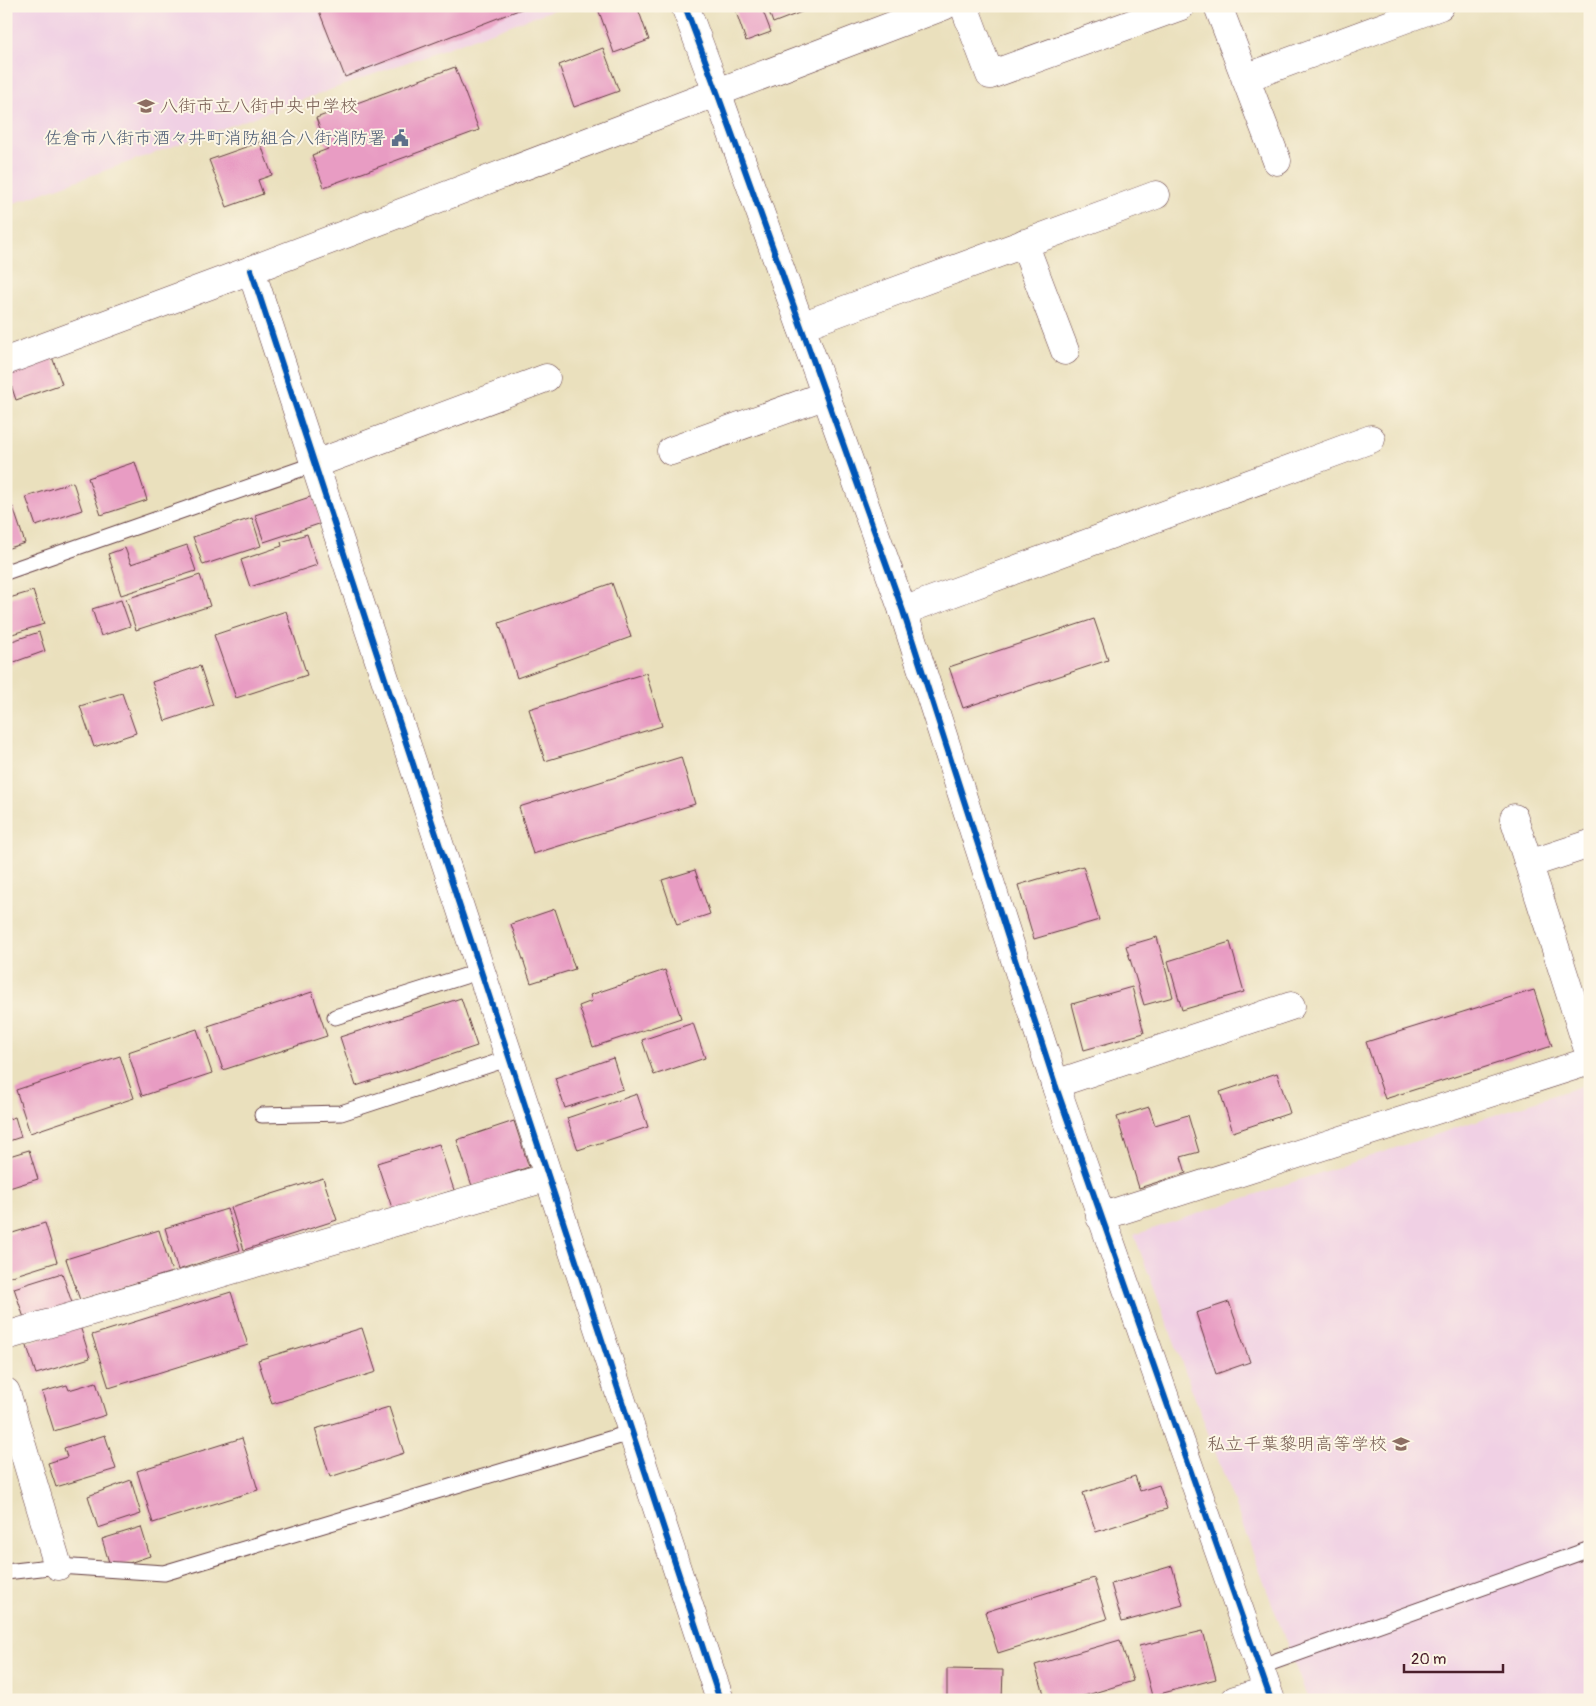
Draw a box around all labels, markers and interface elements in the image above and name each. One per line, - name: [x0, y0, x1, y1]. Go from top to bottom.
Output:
- place label: 八街市立八街中央中学校: [160, 95, 358, 118]
- school or university icon: 八街市立八街中央中学校: [136, 96, 156, 116]
- place label: 佐倉市八街市酒々井町消防組合八街消防署: [44, 127, 386, 150]
- public building icon: 佐倉市八街市酒々井町消防組合八街消防署: [390, 128, 410, 148]
- place label: 私立千葉黎明高等学校: [1207, 1433, 1387, 1456]
- school or university icon: 私立千葉黎明高等学校: [1391, 1434, 1411, 1454]
- scale bar: [1404, 1641, 1502, 1673]
- text: 20 m: [1411, 1650, 1446, 1669]

